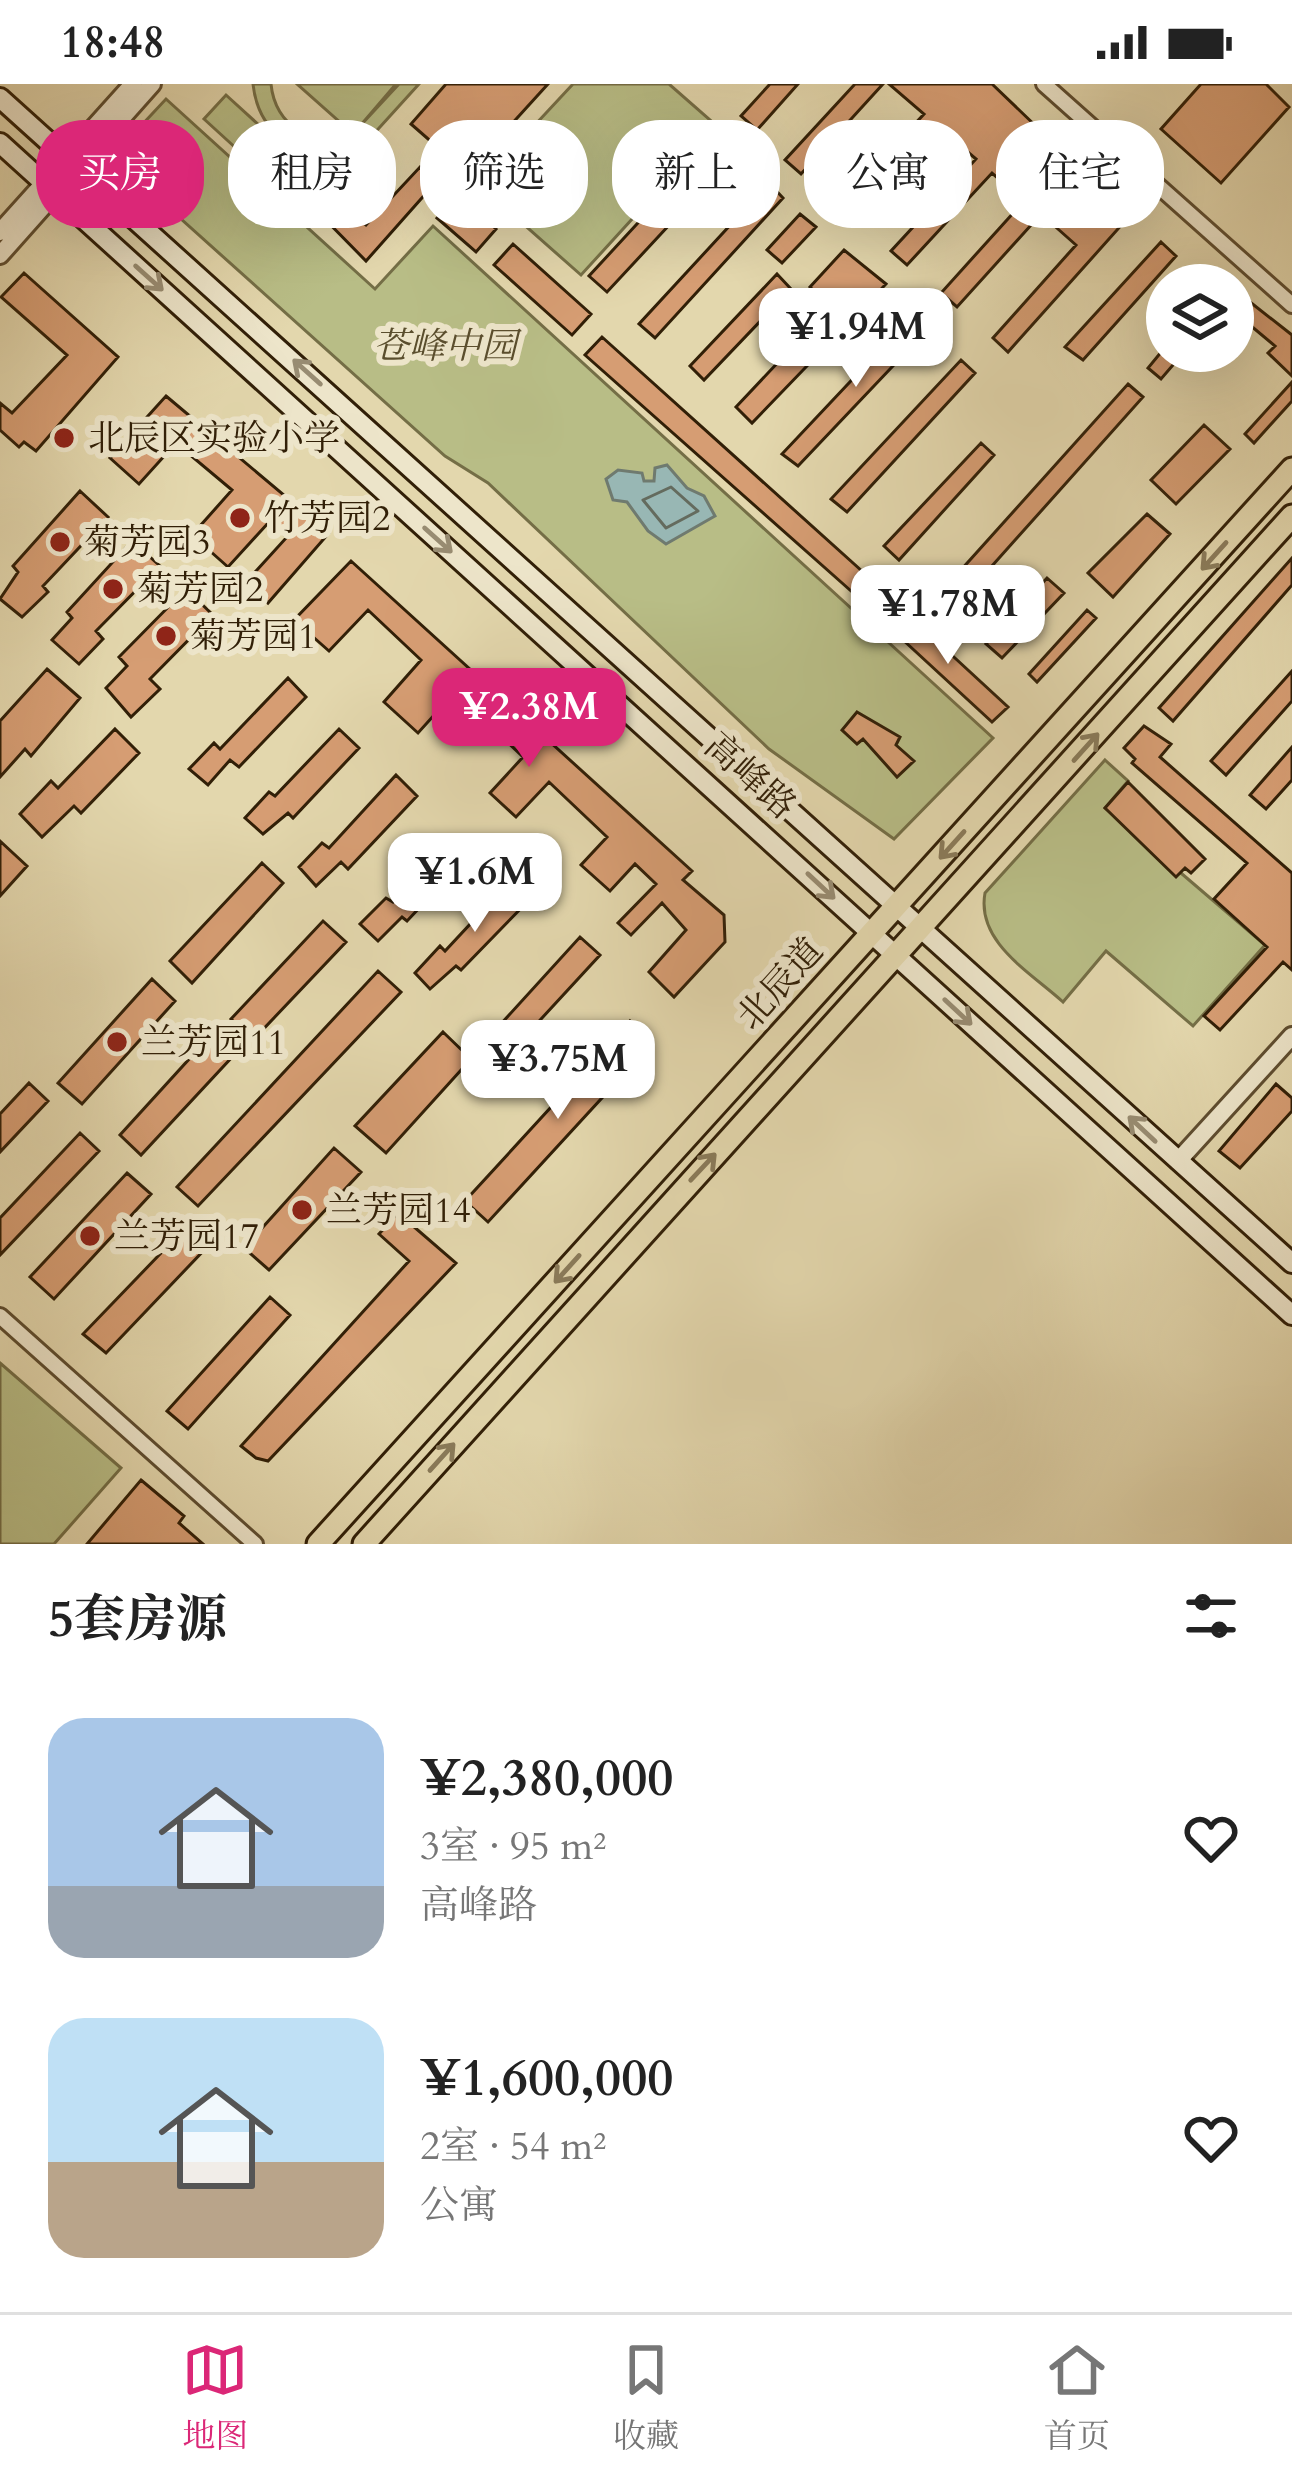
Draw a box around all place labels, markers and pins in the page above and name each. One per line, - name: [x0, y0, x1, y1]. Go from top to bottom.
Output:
- pin: ¥1.94M: [758, 288, 954, 390]
- place label: 北辰区实验小学: [88, 414, 340, 463]
- marker: 北辰区实验小学: [51, 425, 77, 451]
- place label: 竹芳园2: [264, 494, 390, 543]
- marker: 竹芳园2: [227, 505, 253, 531]
- place label: 菊芳园3: [84, 518, 210, 567]
- marker: 菊芳园3: [47, 529, 73, 555]
- place label: 菊芳园2: [137, 565, 263, 614]
- pin: ¥1.78M: [850, 565, 1046, 667]
- marker: 菊芳园2: [100, 576, 126, 602]
- place label: 菊芳园1: [190, 612, 316, 661]
- marker: 菊芳园1: [153, 623, 179, 649]
- pin: ¥2.38M: [431, 668, 627, 770]
- pin: ¥1.6M: [391, 833, 559, 935]
- place label: 兰芳园11: [141, 1018, 286, 1067]
- pin: ¥3.75M: [460, 1020, 656, 1122]
- marker: 兰芳园11: [104, 1029, 130, 1055]
- place label: 兰芳园14: [326, 1186, 471, 1235]
- marker: 兰芳园14: [289, 1197, 315, 1223]
- place label: 兰芳园17: [114, 1212, 259, 1261]
- marker: 兰芳园17: [77, 1223, 103, 1249]

